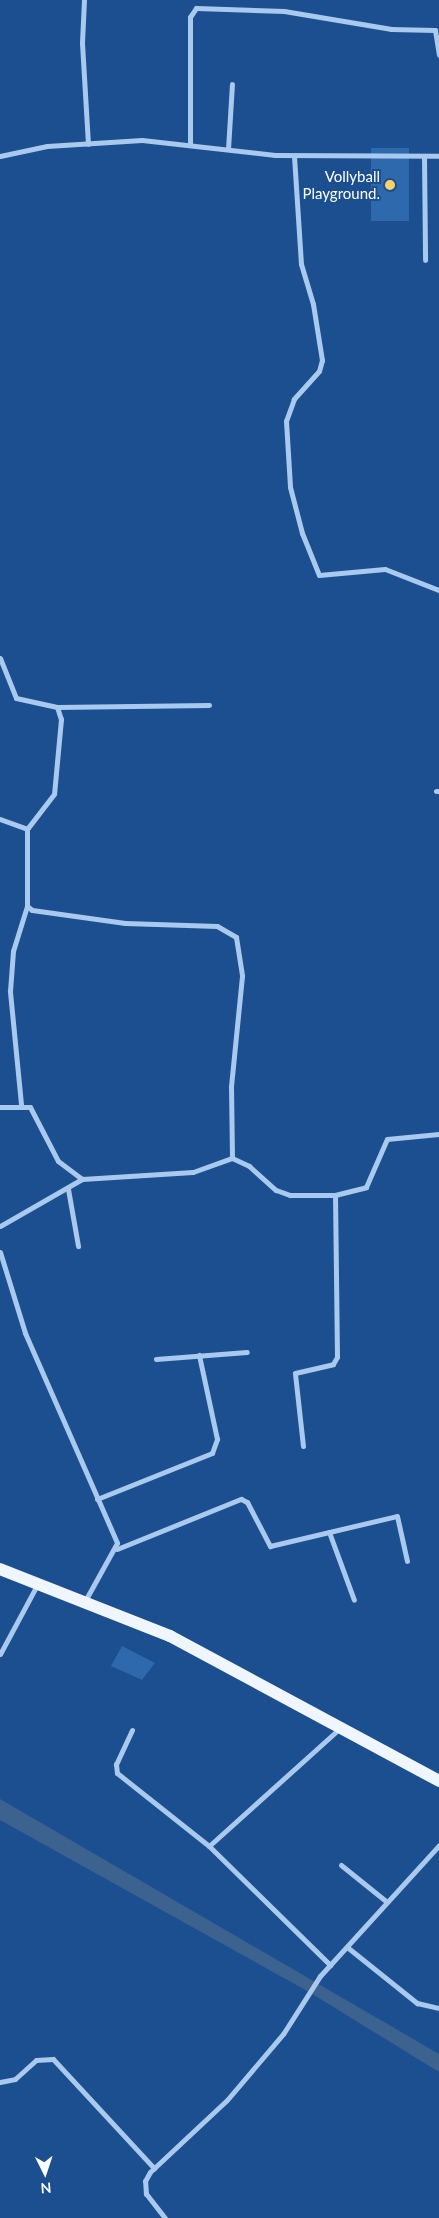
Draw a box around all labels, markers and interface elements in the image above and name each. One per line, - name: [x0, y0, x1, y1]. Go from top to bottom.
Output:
- place label: Vollyball Playground.: [303, 167, 380, 202]
- marker: Vollyball Playground.: [384, 179, 396, 191]
- north arrow: [20, 2148, 70, 2198]
- text: N: [40, 2180, 52, 2197]

